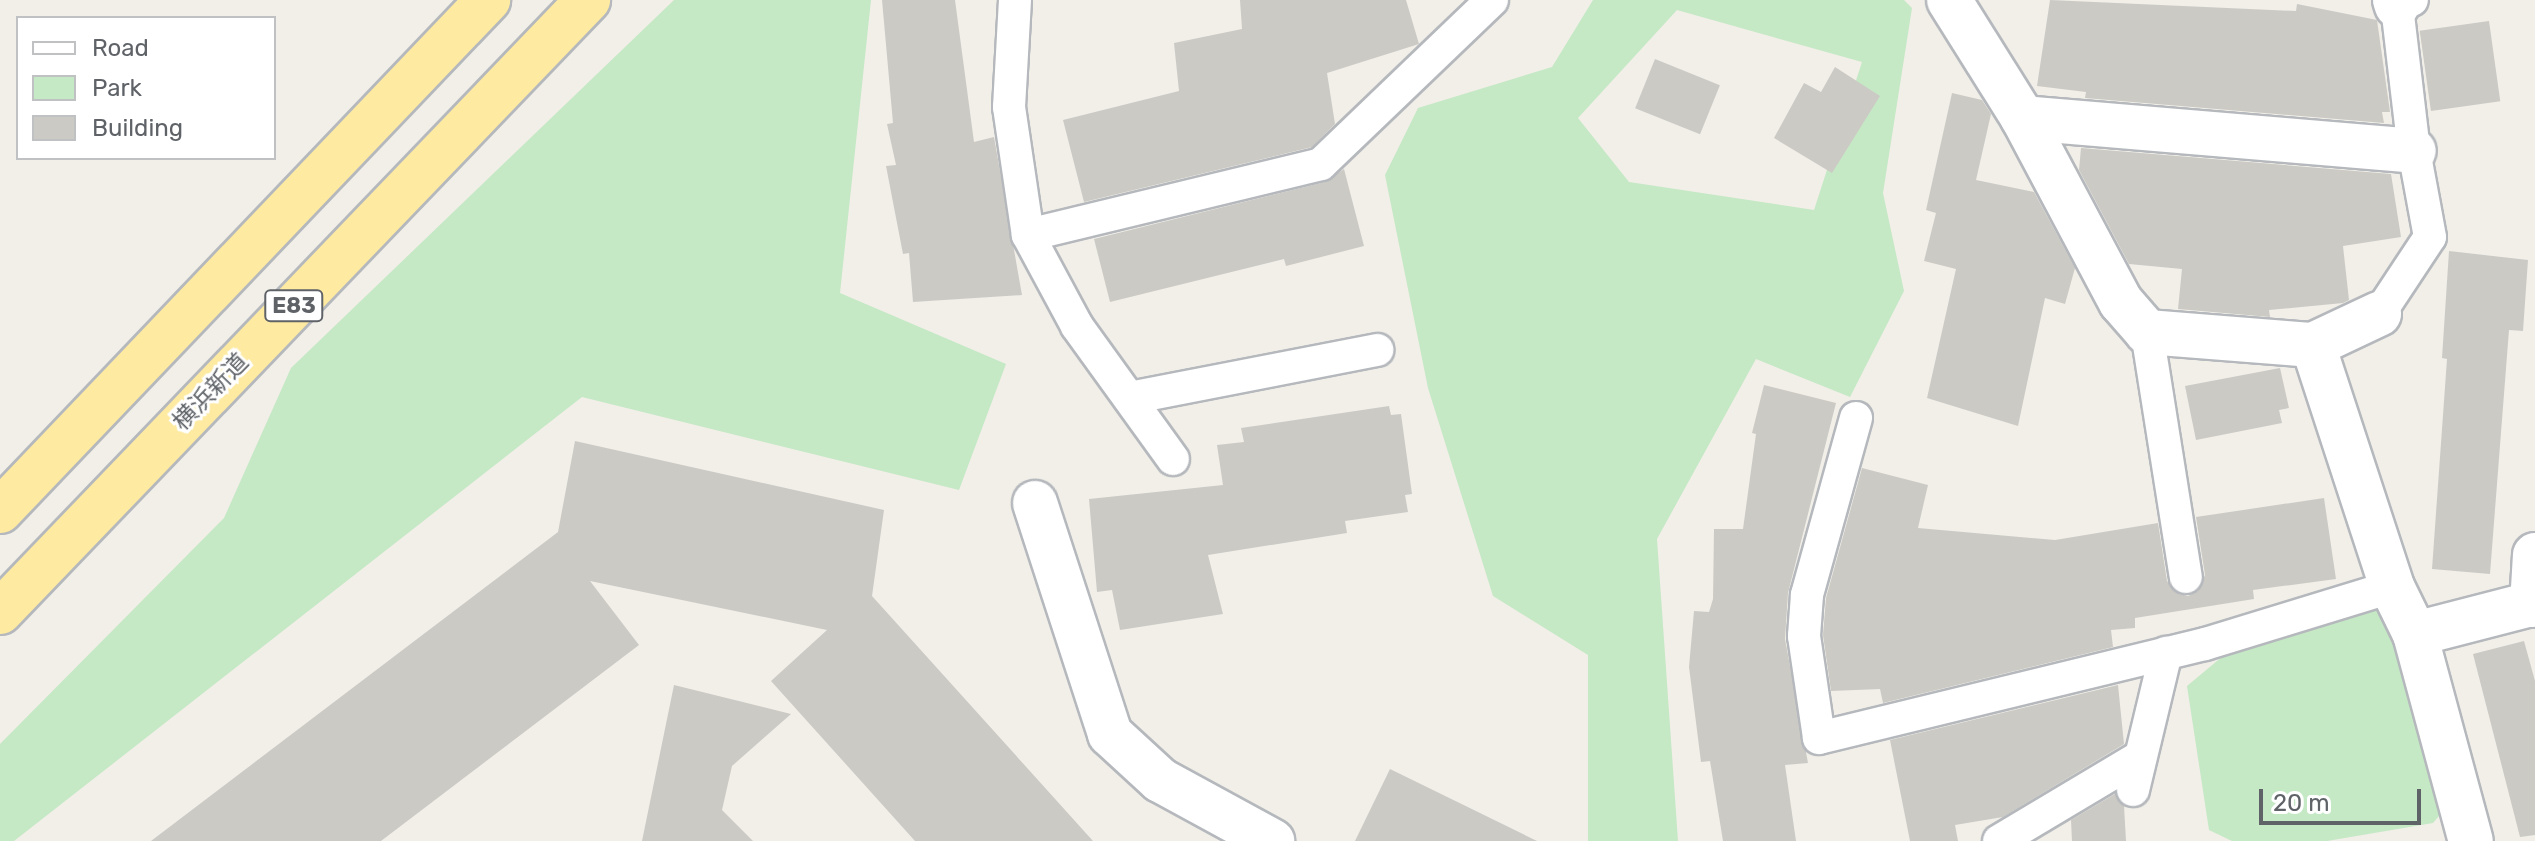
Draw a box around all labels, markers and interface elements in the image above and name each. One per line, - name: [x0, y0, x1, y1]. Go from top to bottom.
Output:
- legend: [16, 16, 276, 160]
- text: Road: [92, 34, 149, 62]
- text: Park: [92, 74, 142, 102]
- text: Building: [92, 114, 183, 142]
- road number: E83: [264, 288, 324, 324]
- street label: 横浜新道: [167, 347, 255, 437]
- scale bar: [2263, 773, 2425, 823]
- text: 20 m: [2273, 789, 2330, 817]

